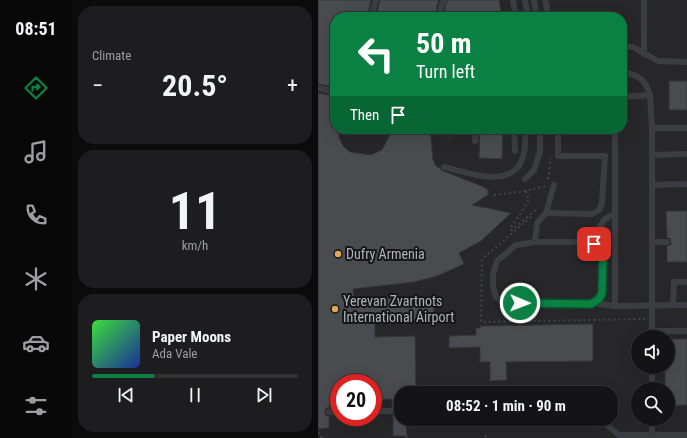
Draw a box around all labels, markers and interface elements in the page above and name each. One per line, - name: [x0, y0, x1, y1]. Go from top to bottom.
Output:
- text: 08:51: [15, 18, 57, 39]
- text: 50 m: [416, 27, 472, 60]
- icon: left: [350, 28, 402, 80]
- text: Climate: [92, 48, 131, 63]
- text: Turn left: [416, 61, 475, 82]
- text: 20.5°: [162, 68, 228, 103]
- text: −: [92, 73, 103, 98]
- text: +: [287, 73, 298, 98]
- icon: directions: [22, 74, 50, 102]
- icon: arrive: [387, 104, 409, 126]
- text: Then: [350, 106, 379, 124]
- icon: music: [22, 138, 50, 166]
- text: 11: [169, 181, 221, 242]
- icon: phone: [22, 201, 50, 229]
- pin: [577, 227, 611, 261]
- icon: arrive: [583, 233, 605, 255]
- text: km/h: [182, 238, 208, 253]
- place label: Dufry Armenia: [346, 246, 425, 262]
- marker: Dufry Armenia: [333, 249, 343, 259]
- icon: climate: [22, 265, 50, 293]
- position arrow: [499, 282, 541, 324]
- place label: Yerevan Zvartnots International Airport: [343, 293, 454, 325]
- marker: Yerevan Zvartnots International Airport: [330, 304, 340, 314]
- text: Paper Moons: [152, 328, 231, 346]
- icon: car: [22, 329, 50, 357]
- map controls: [631, 330, 675, 426]
- button: sound: [631, 330, 675, 374]
- text: Ada Vale: [152, 346, 197, 361]
- speed limit sign: 20: [330, 374, 382, 426]
- button: search: [631, 382, 675, 426]
- icon: previous: [115, 384, 137, 406]
- icon: pause: [184, 384, 206, 406]
- icon: next: [253, 384, 275, 406]
- icon: filters: [22, 392, 50, 420]
- text: 08:52 · 1 min · 90 m: [446, 397, 566, 415]

